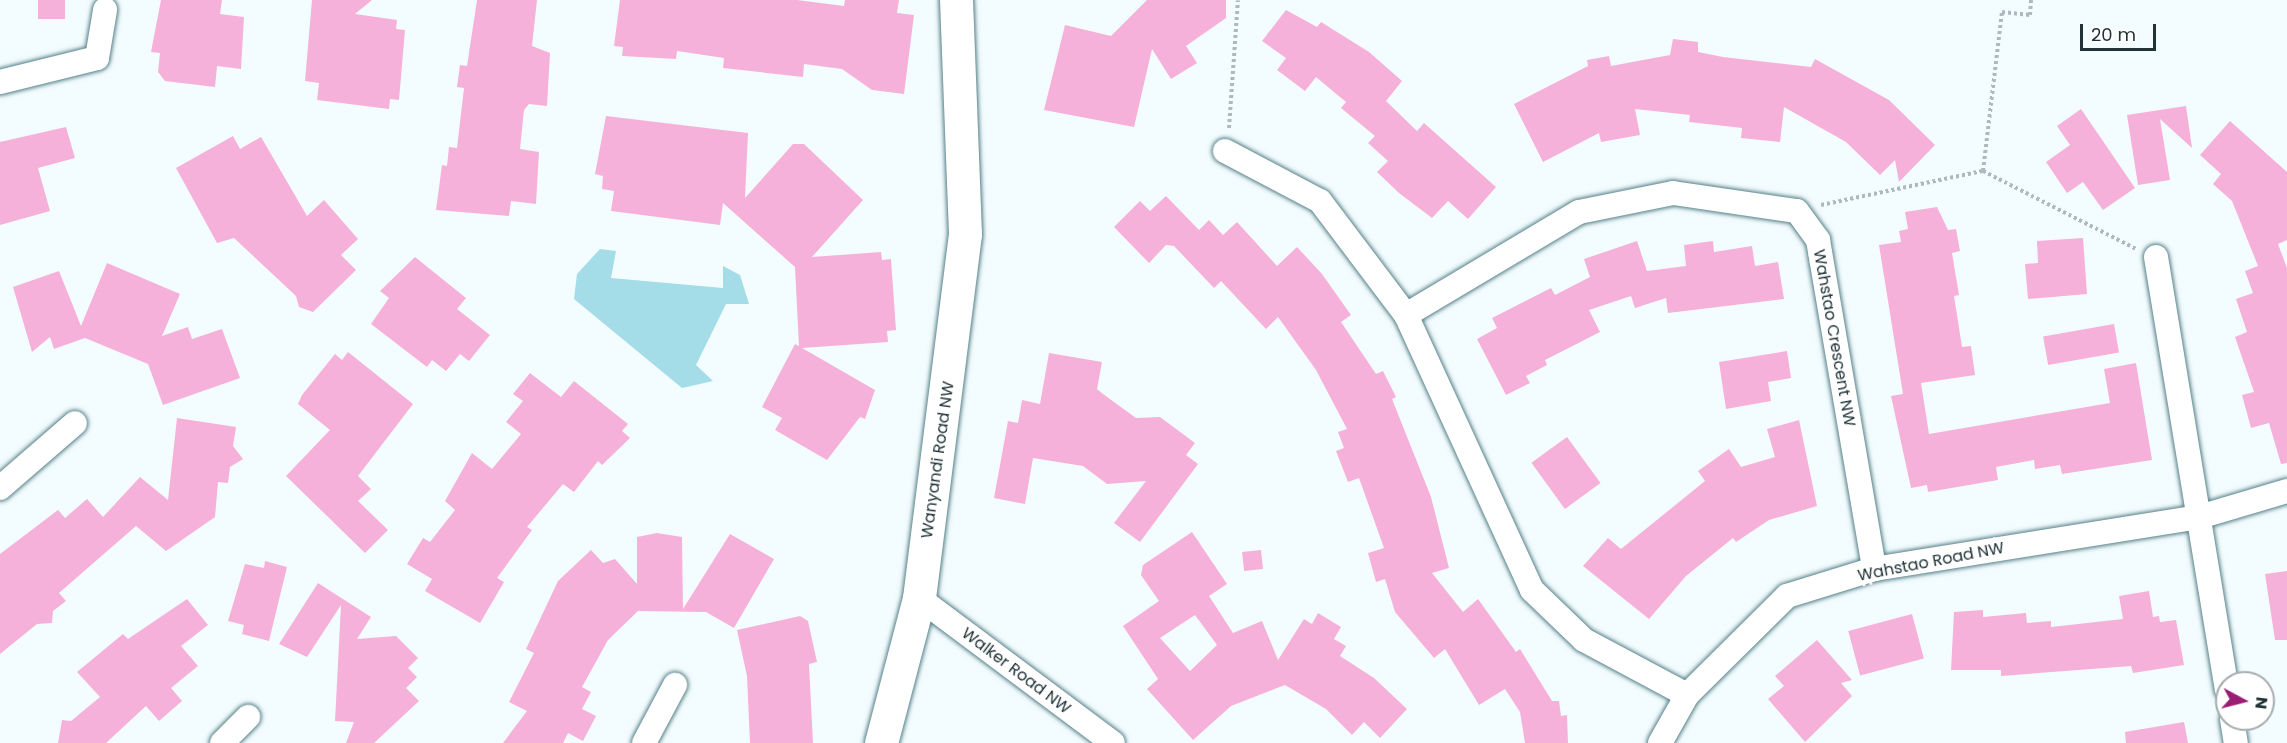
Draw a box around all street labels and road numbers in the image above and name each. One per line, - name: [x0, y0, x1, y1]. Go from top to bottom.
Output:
- street label: Wahstao Crescent NW: [1809, 248, 1859, 428]
- street label: Wanyandi Road NW: [917, 380, 959, 540]
- street label: Wahstao Road NW: [1856, 538, 2006, 586]
- street label: Walker Road NW: [958, 624, 1074, 718]

